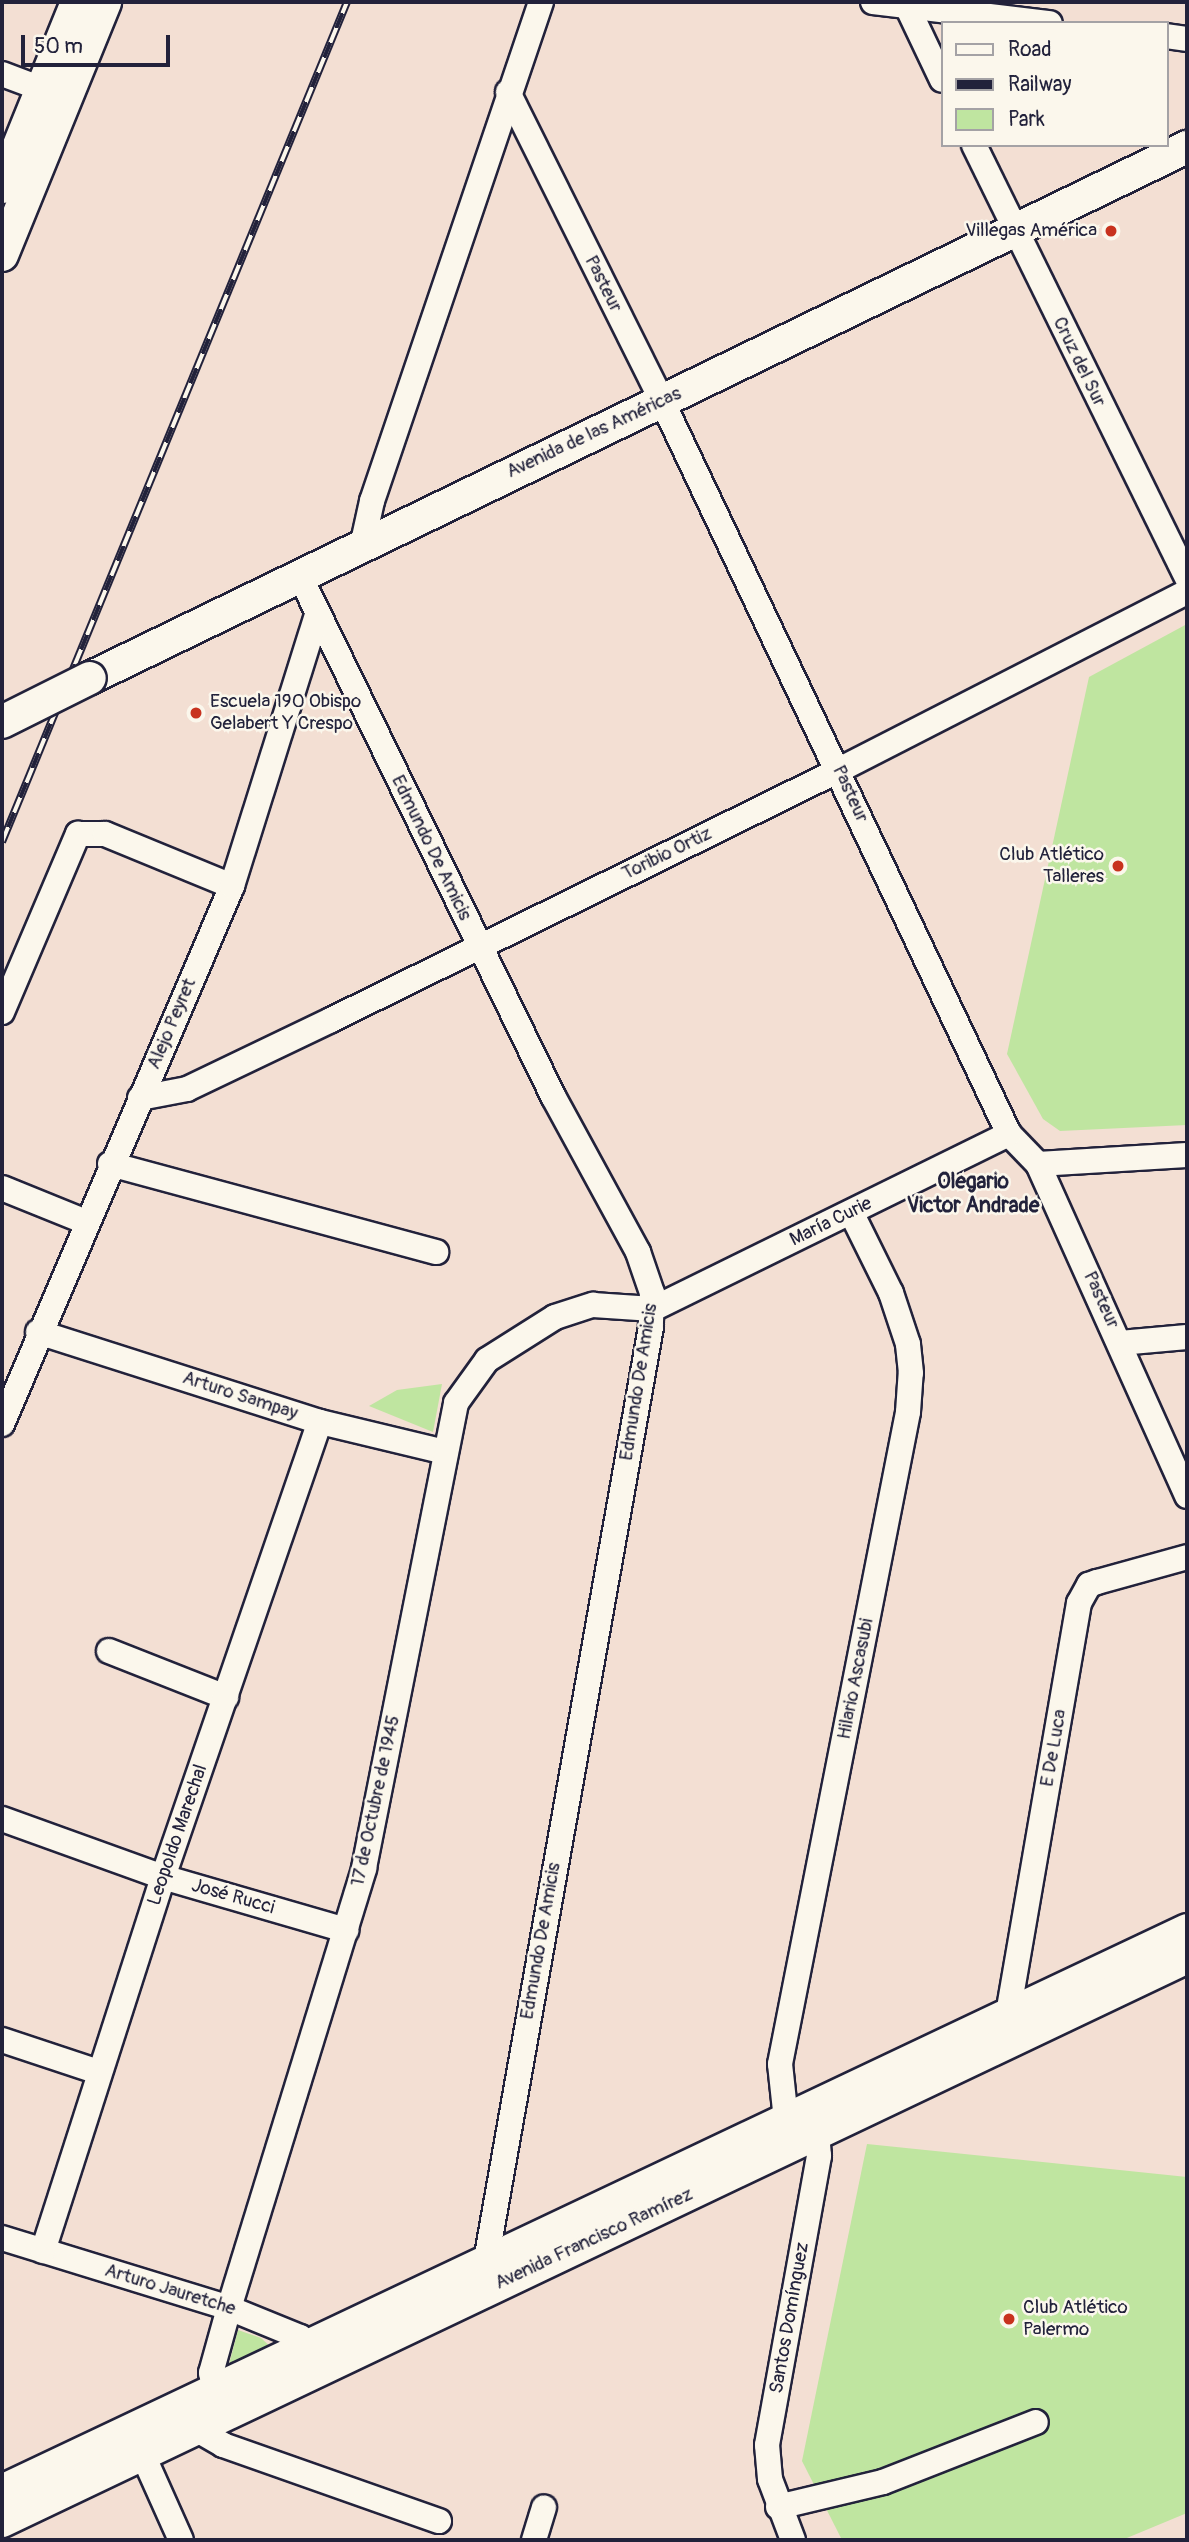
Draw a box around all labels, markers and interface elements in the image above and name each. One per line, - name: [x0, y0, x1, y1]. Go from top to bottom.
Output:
- scale bar: [24, 21, 173, 65]
- legend: [940, 21, 1168, 147]
- text: 50 m: [34, 33, 83, 60]
- text: Road: [1008, 36, 1052, 63]
- text: Railway: [1008, 71, 1072, 98]
- text: Park: [1008, 106, 1045, 133]
- place label: Villegas América: [965, 220, 1097, 242]
- marker: Villegas América: [1103, 223, 1119, 239]
- street label: Pasteur: [579, 252, 627, 316]
- street label: Cruz del Sur: [1047, 313, 1111, 411]
- street label: Avenida de las Américas: [503, 382, 685, 484]
- place label: Escuela 190 Obispo Gelabert Y Crespo: [210, 691, 361, 735]
- marker: Escuela 190 Obispo Gelabert Y Crespo: [188, 705, 204, 721]
- street label: Pasteur: [827, 762, 873, 826]
- street label: Edmundo De Amicis: [386, 772, 476, 924]
- street label: Toribio Ortiz: [618, 823, 716, 885]
- place label: Club Atlético Talleres: [999, 844, 1104, 888]
- marker: Club Atlético Talleres: [1110, 858, 1126, 874]
- street label: Alejo Peyret: [143, 975, 201, 1073]
- district label: Olegario Victor Andrade: [907, 1169, 1039, 1219]
- street label: María Curie: [786, 1192, 876, 1252]
- street label: Pasteur: [1078, 1268, 1124, 1332]
- street label: Edmundo De Amicis: [615, 1302, 663, 1462]
- street label: Arturo Sampay: [180, 1367, 300, 1425]
- street label: Hilario Ascasubi: [833, 1616, 879, 1742]
- street label: E De Luca: [1036, 1708, 1072, 1788]
- street label: 17 de Octubre de 1945: [347, 1713, 405, 1889]
- street label: Leopoldo Marechal: [143, 1761, 213, 1909]
- street label: Edmundo De Amicis: [516, 1861, 566, 2021]
- street label: José Rucci: [189, 1874, 277, 1920]
- street label: Avenida Francisco Ramírez: [491, 2183, 697, 2295]
- street label: Santos Domínguez: [765, 2241, 815, 2395]
- street label: Arturo Jauretche: [102, 2259, 238, 2321]
- place label: Club Atlético Palermo: [1023, 2297, 1128, 2341]
- marker: Club Atlético Palermo: [1001, 2311, 1017, 2327]

